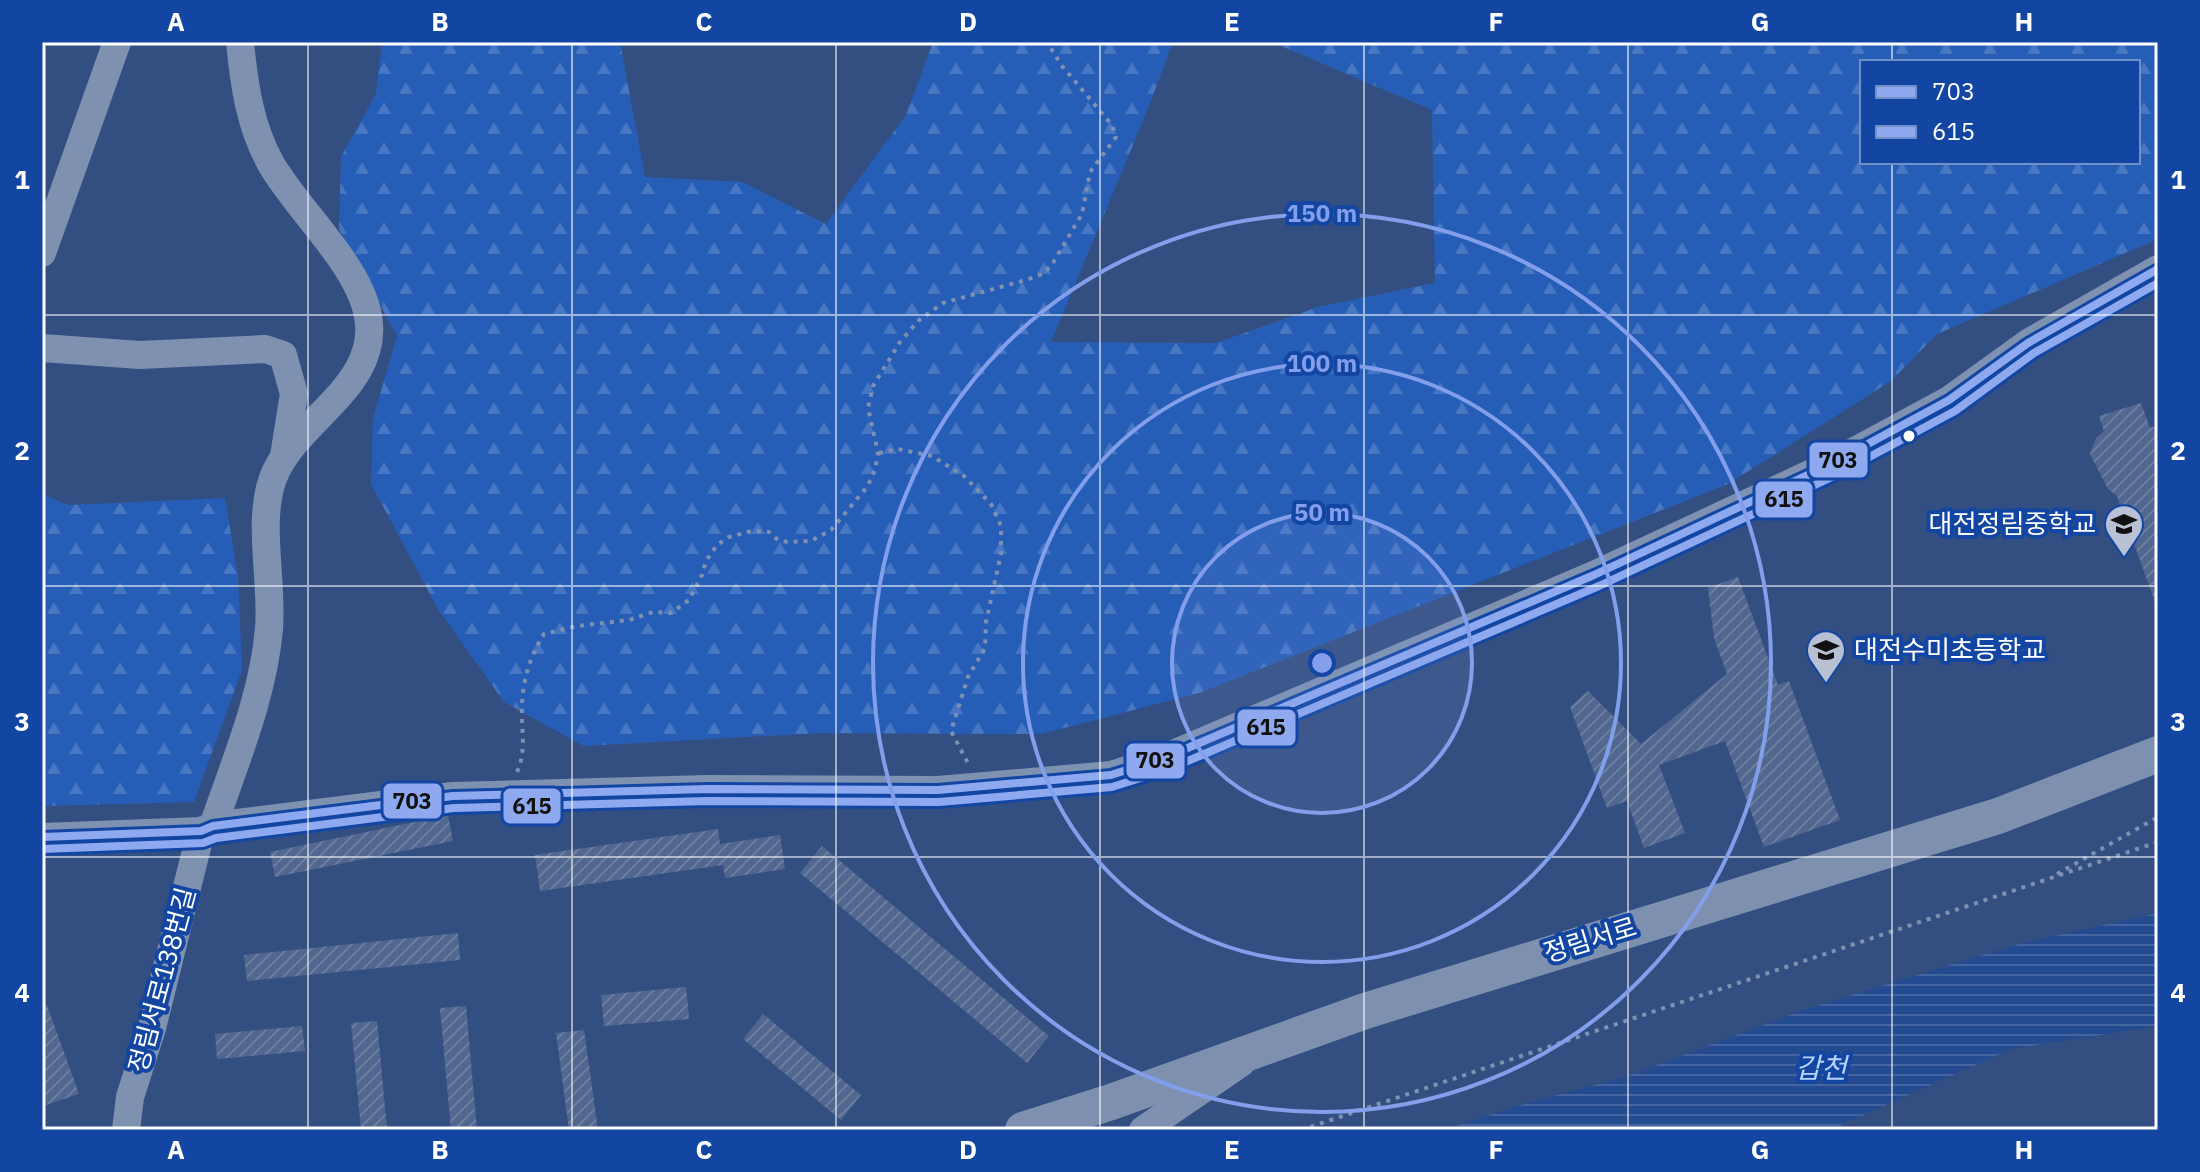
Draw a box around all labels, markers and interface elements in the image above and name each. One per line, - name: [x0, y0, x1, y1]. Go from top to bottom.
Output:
- text: A: [167, 4, 185, 38]
- text: B: [431, 4, 449, 38]
- text: C: [696, 4, 713, 38]
- text: D: [959, 4, 977, 38]
- text: E: [1224, 4, 1240, 38]
- text: F: [1488, 4, 1504, 38]
- text: G: [1751, 4, 1769, 38]
- text: H: [2015, 4, 2033, 38]
- legend: [1860, 60, 2140, 164]
- text: 703: [1932, 75, 1975, 107]
- text: 615: [1932, 115, 1975, 147]
- text: 1: [14, 162, 30, 196]
- text: 1: [2170, 162, 2186, 196]
- text: 150 m: [1287, 197, 1357, 229]
- text: 100 m: [1287, 347, 1357, 379]
- unlabelled marker: [1901, 428, 1917, 444]
- text: 2: [14, 433, 30, 467]
- text: 2: [2170, 433, 2186, 467]
- line badge: 703: [1808, 441, 1869, 479]
- text: 703: [1818, 445, 1858, 474]
- line badge: 615: [1754, 480, 1814, 519]
- text: 615: [1764, 484, 1804, 513]
- text: 50 m: [1294, 496, 1350, 528]
- school or university icon: 대전정림중학교: [2103, 503, 2145, 558]
- place label: 대전정림중학교: [1929, 506, 2096, 540]
- school or university icon: 대전수미초등학교: [1805, 629, 1847, 684]
- place label: 대전수미초등학교: [1854, 632, 2045, 666]
- centre of rings: [1308, 649, 1336, 677]
- text: 3: [14, 704, 30, 738]
- text: 3: [2170, 704, 2186, 738]
- line badge: 615: [1236, 708, 1297, 747]
- text: 615: [1246, 712, 1286, 741]
- line badge: 703: [1125, 742, 1186, 780]
- text: 703: [1135, 745, 1175, 774]
- line badge: 703: [382, 782, 443, 820]
- text: 703: [392, 786, 432, 815]
- line badge: 615: [502, 787, 562, 825]
- text: 615: [512, 791, 552, 820]
- street label: 정림서로138번길: [120, 883, 202, 1076]
- street label: 정림서로: [1539, 909, 1640, 969]
- text: 4: [14, 975, 30, 1009]
- text: 4: [2170, 975, 2186, 1009]
- water label: 갑천: [1795, 1049, 1850, 1086]
- text: A: [167, 1132, 185, 1166]
- text: B: [431, 1132, 449, 1166]
- text: C: [696, 1132, 713, 1166]
- text: D: [959, 1132, 977, 1166]
- text: E: [1224, 1132, 1240, 1166]
- text: F: [1488, 1132, 1504, 1166]
- text: G: [1751, 1132, 1769, 1166]
- text: H: [2015, 1132, 2033, 1166]

